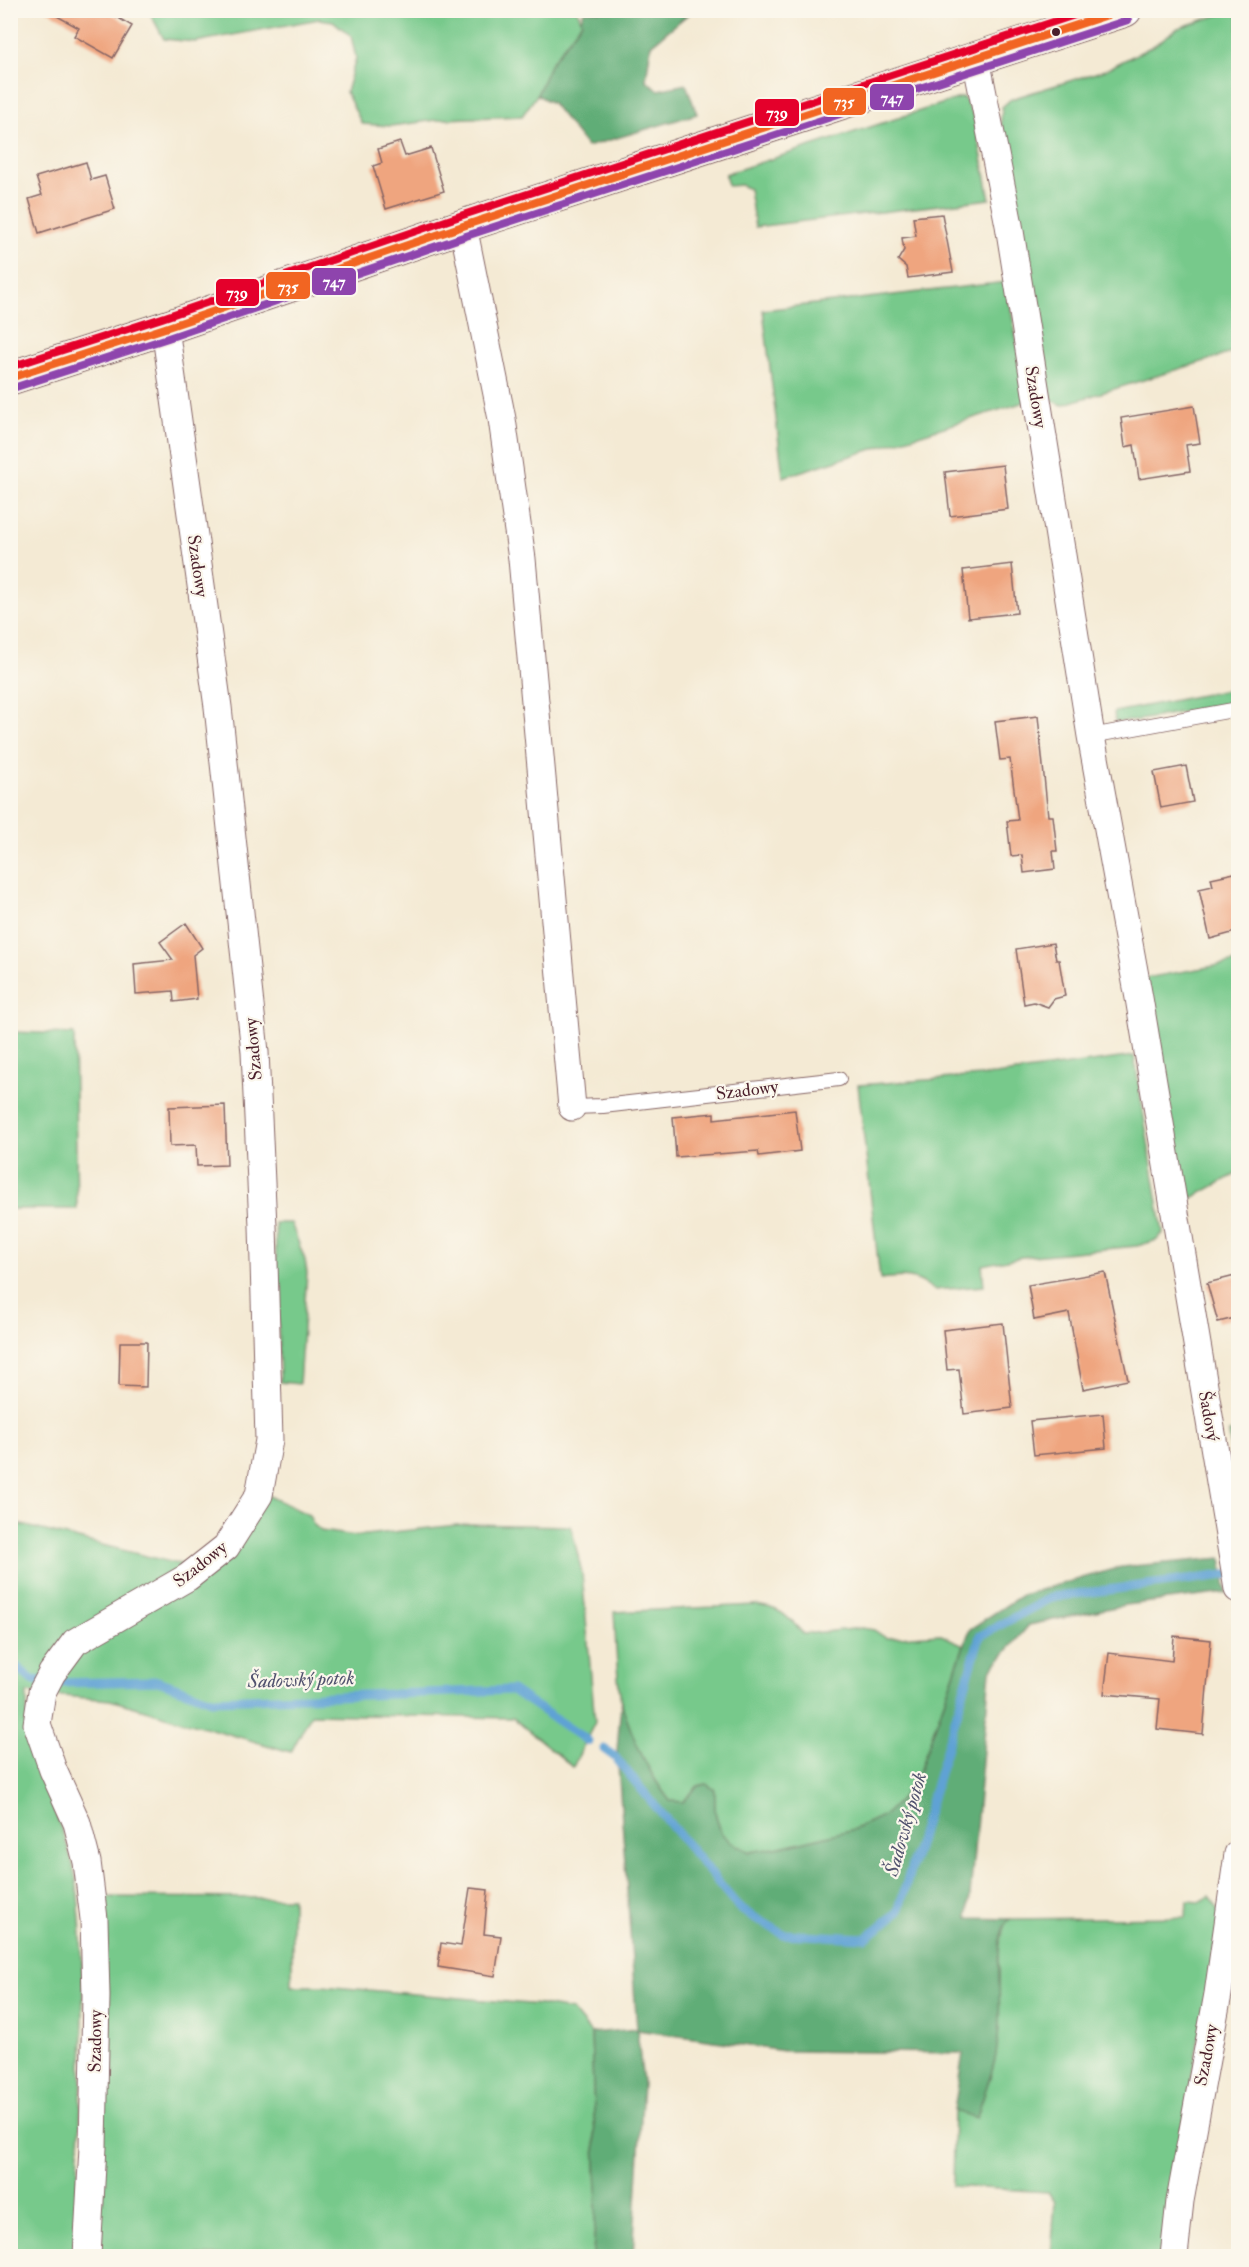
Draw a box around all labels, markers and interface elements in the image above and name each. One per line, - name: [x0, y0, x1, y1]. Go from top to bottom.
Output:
- unlabelled marker: [1050, 26, 1062, 38]
- line badge: 747: [869, 83, 915, 111]
- line badge: 735: [822, 87, 867, 116]
- text: 747: [881, 88, 904, 108]
- text: 735: [834, 92, 855, 112]
- line badge: 739: [754, 98, 800, 127]
- text: 739: [766, 103, 788, 123]
- line badge: 747: [311, 267, 357, 296]
- line badge: 735: [265, 271, 311, 300]
- text: 747: [323, 272, 346, 292]
- text: 735: [278, 277, 299, 297]
- line badge: 739: [215, 278, 260, 307]
- text: 739: [226, 283, 248, 303]
- street label: Szadowy: [1019, 364, 1052, 431]
- street label: Szadowy: [182, 533, 213, 600]
- street label: Szadowy: [239, 1016, 268, 1081]
- street label: Szadowy: [715, 1075, 781, 1106]
- street label: Šadový: [1193, 1389, 1225, 1444]
- street label: Szadowy: [169, 1535, 233, 1593]
- water label: Šadovský potok: [246, 1665, 355, 1694]
- water label: Šadovský potok: [878, 1769, 932, 1880]
- street label: Szadowy: [83, 2008, 108, 2072]
- street label: Szadowy: [1189, 2021, 1224, 2088]

